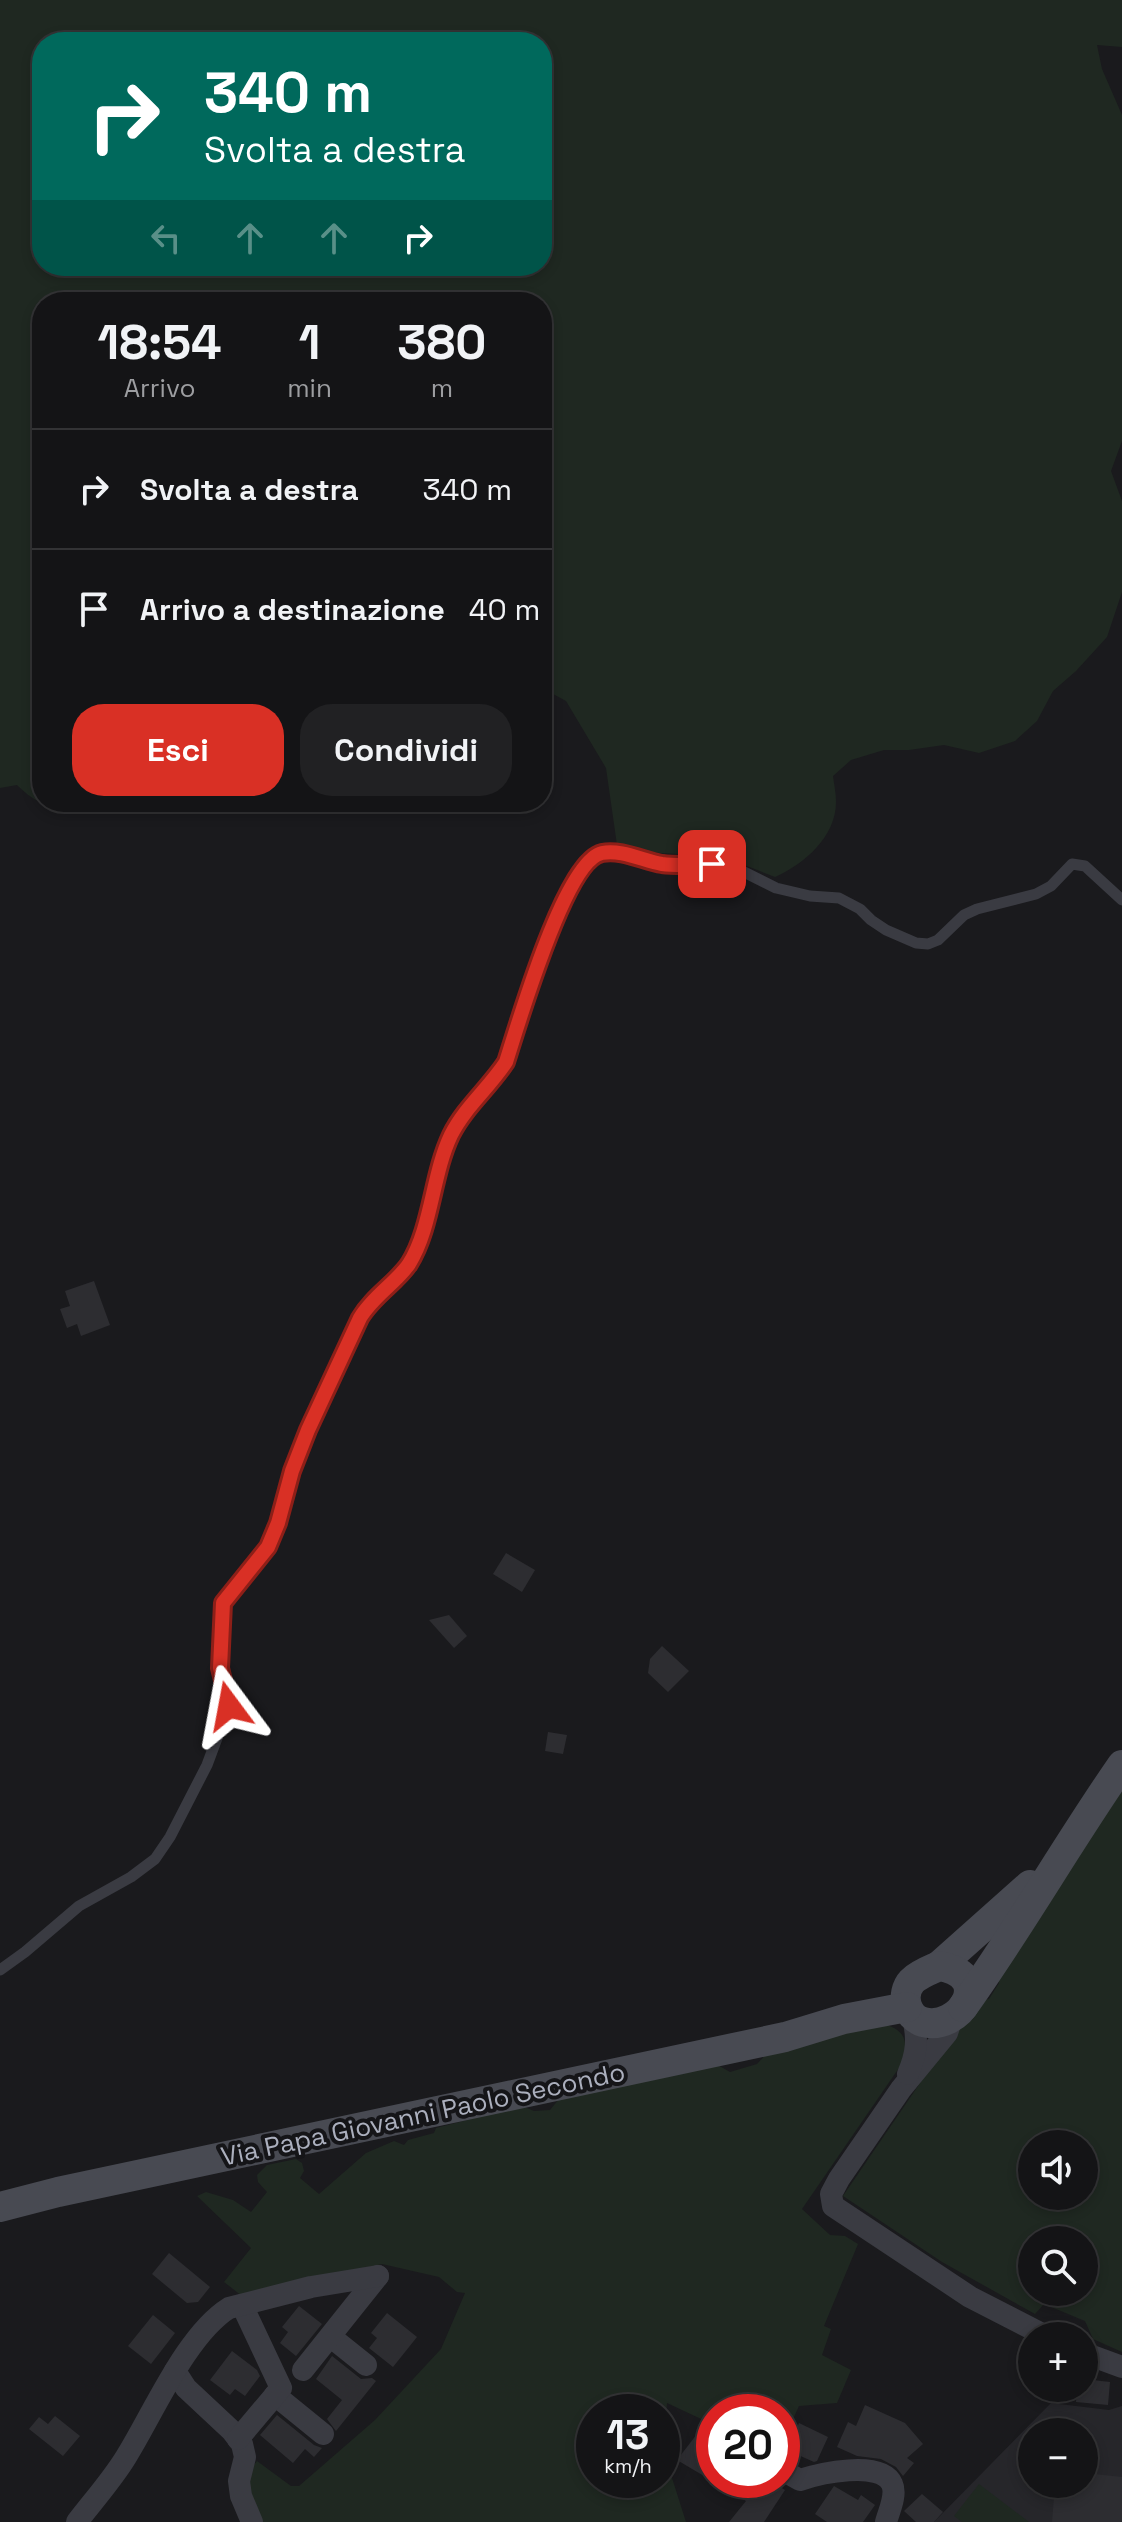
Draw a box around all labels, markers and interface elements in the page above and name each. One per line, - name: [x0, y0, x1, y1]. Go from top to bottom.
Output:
- text: 340 m: [204, 57, 372, 128]
- icon: right: [72, 64, 176, 168]
- text: Svolta a destra: [204, 127, 465, 173]
- icon: left: [144, 216, 188, 260]
- icon: ahead: [228, 216, 272, 260]
- icon: ahead: [312, 216, 356, 260]
- icon: right: [396, 216, 440, 260]
- text: 18:54: [98, 312, 222, 373]
- text: 1: [299, 312, 320, 373]
- text: 380: [397, 312, 486, 373]
- text: Arrivo: [124, 371, 196, 405]
- text: min: [287, 371, 332, 405]
- text: m: [431, 371, 453, 405]
- icon: right: [72, 467, 116, 511]
- text: Svolta a destra: [140, 470, 359, 509]
- text: 340 m: [422, 470, 512, 509]
- icon: arrive: [72, 587, 116, 631]
- text: Arrivo a destinazione: [140, 590, 445, 629]
- text: 40 m: [469, 590, 540, 629]
- button: Esci: [72, 704, 284, 796]
- button: Condividi: [300, 704, 512, 796]
- pin: [678, 830, 746, 898]
- icon: arrive: [690, 842, 734, 886]
- position arrow: [187, 1664, 271, 1748]
- street label: Via Papa Giovanni Paolo Secondo: [218, 2055, 628, 2173]
- map controls: [1018, 2130, 1098, 2498]
- button: sound: [1018, 2130, 1098, 2210]
- button: search: [1018, 2226, 1098, 2306]
- button: +: [1018, 2322, 1098, 2402]
- speed limit sign: 20: [696, 2394, 800, 2498]
- text: 13: [607, 2410, 649, 2461]
- button: −: [1018, 2418, 1098, 2498]
- text: km/h: [604, 2453, 652, 2479]

